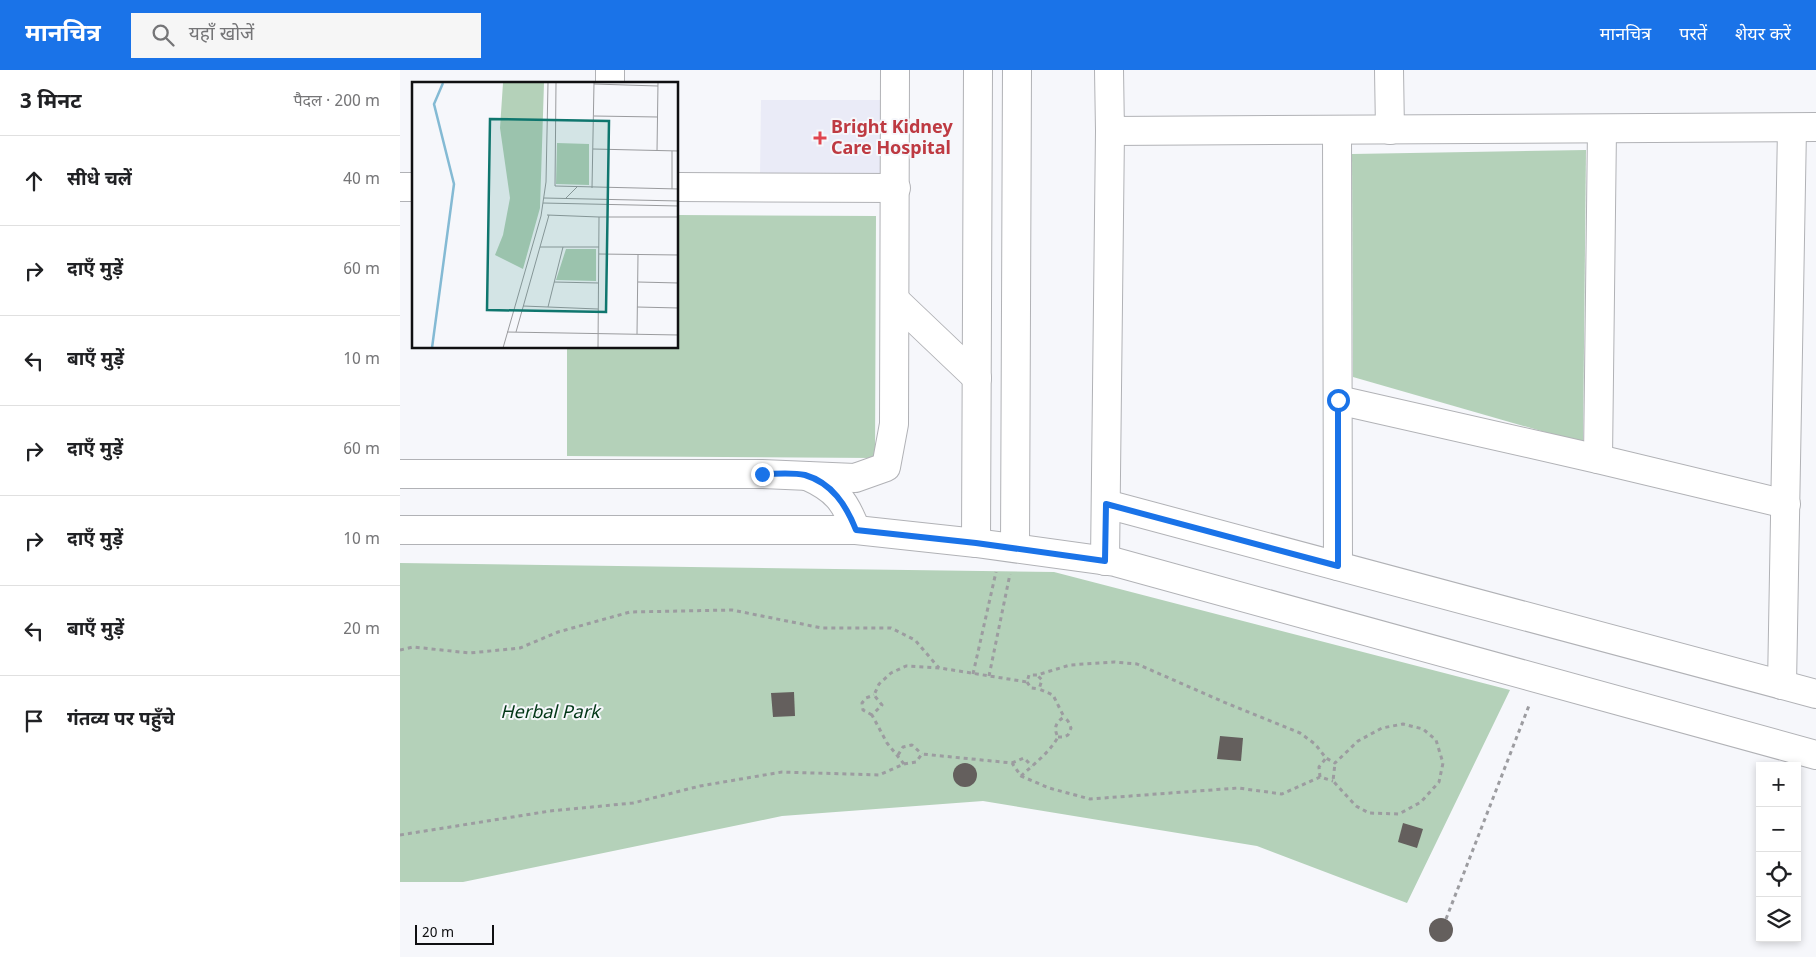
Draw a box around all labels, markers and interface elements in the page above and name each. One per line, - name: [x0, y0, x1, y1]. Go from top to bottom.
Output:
- search box: [131, 13, 481, 58]
- text: मानचित्र: [25, 19, 101, 51]
- icon: search: [149, 21, 177, 49]
- text: यहाँ खोजें: [189, 23, 254, 48]
- text: मानचित्र: [1600, 24, 1651, 47]
- text: परतें: [1679, 24, 1707, 47]
- text: शेयर करें: [1735, 24, 1791, 47]
- inset map: [412, 82, 679, 349]
- text: 3 मिनट: [20, 89, 81, 117]
- text: पैदल · 200 m: [293, 92, 380, 113]
- place label: Bright Kidney Care Hospital: [831, 117, 953, 161]
- marker: Bright Kidney Care Hospital: [813, 131, 827, 145]
- icon: ahead: [20, 167, 48, 195]
- text: सीधे चलें: [67, 168, 132, 193]
- text: 40 m: [343, 170, 380, 191]
- icon: right: [20, 257, 48, 285]
- text: दाएँ मुड़ें: [67, 258, 123, 283]
- text: 60 m: [343, 260, 380, 281]
- icon: left: [20, 347, 48, 375]
- text: बाएँ मुड़ें: [67, 348, 124, 373]
- text: 10 m: [343, 350, 380, 371]
- route start: [1327, 389, 1350, 412]
- icon: right: [20, 437, 48, 465]
- text: दाएँ मुड़ें: [67, 438, 123, 463]
- text: 60 m: [343, 440, 380, 461]
- route end: [751, 463, 774, 486]
- icon: right: [20, 527, 48, 555]
- text: दाएँ मुड़ें: [67, 528, 123, 553]
- text: 10 m: [343, 530, 380, 551]
- icon: left: [20, 617, 48, 645]
- text: बाएँ मुड़ें: [67, 618, 124, 643]
- text: 20 m: [343, 620, 380, 641]
- park label: Herbal Park: [500, 702, 602, 725]
- icon: arrive: [20, 707, 48, 735]
- text: गंतव्य पर पहुँचे: [67, 708, 175, 733]
- map controls: [1756, 762, 1801, 942]
- button: +: [1756, 762, 1801, 807]
- button: −: [1756, 807, 1801, 852]
- button: locate: [1756, 852, 1801, 897]
- button: layers: [1756, 897, 1801, 942]
- scale bar: [415, 922, 494, 945]
- text: 20 m: [422, 924, 454, 943]

